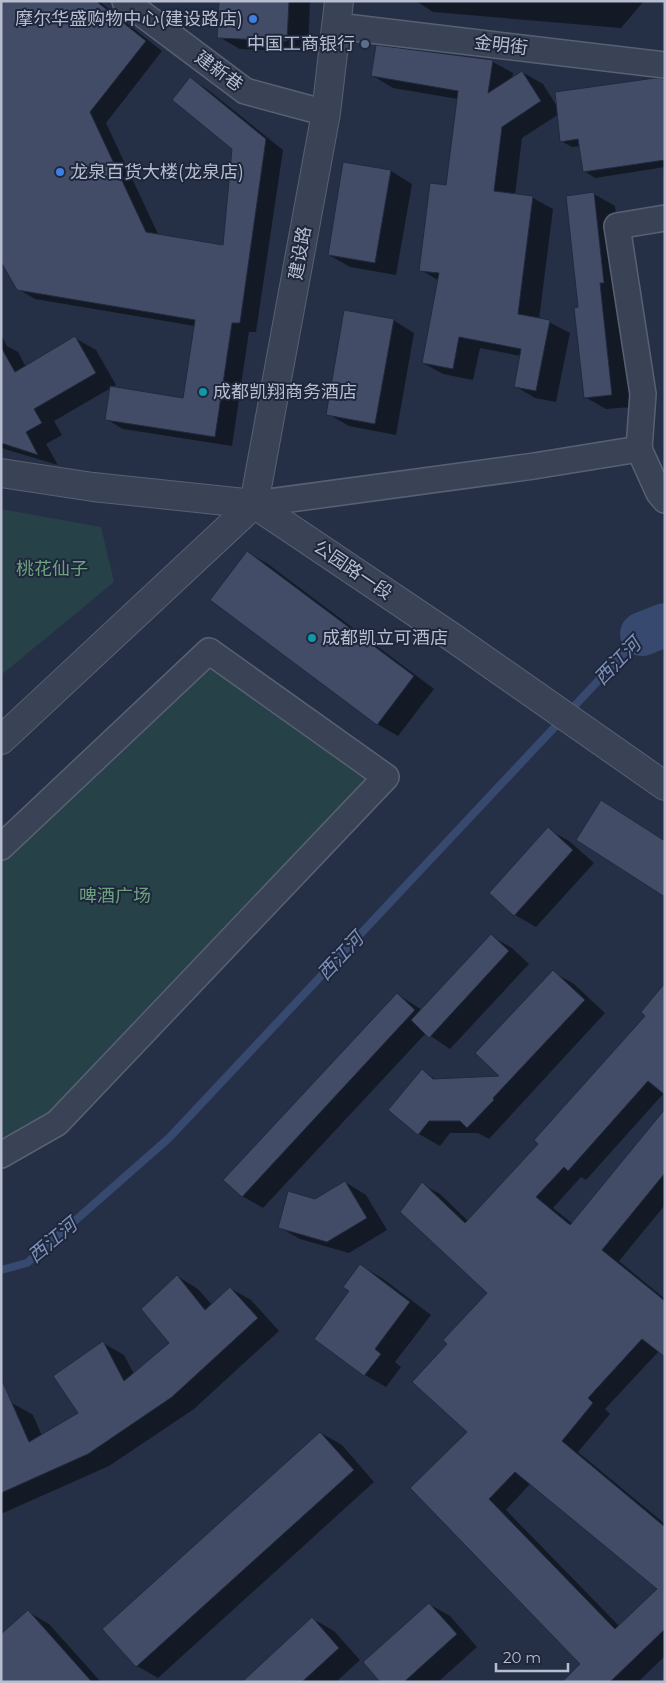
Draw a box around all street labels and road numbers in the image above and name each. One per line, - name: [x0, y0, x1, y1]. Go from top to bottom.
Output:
- street label: 金明街: [473, 31, 529, 59]
- street label: 建新巷: [191, 46, 247, 96]
- street label: 建设路: [284, 225, 316, 281]
- street label: 公园路一段: [310, 536, 396, 604]

